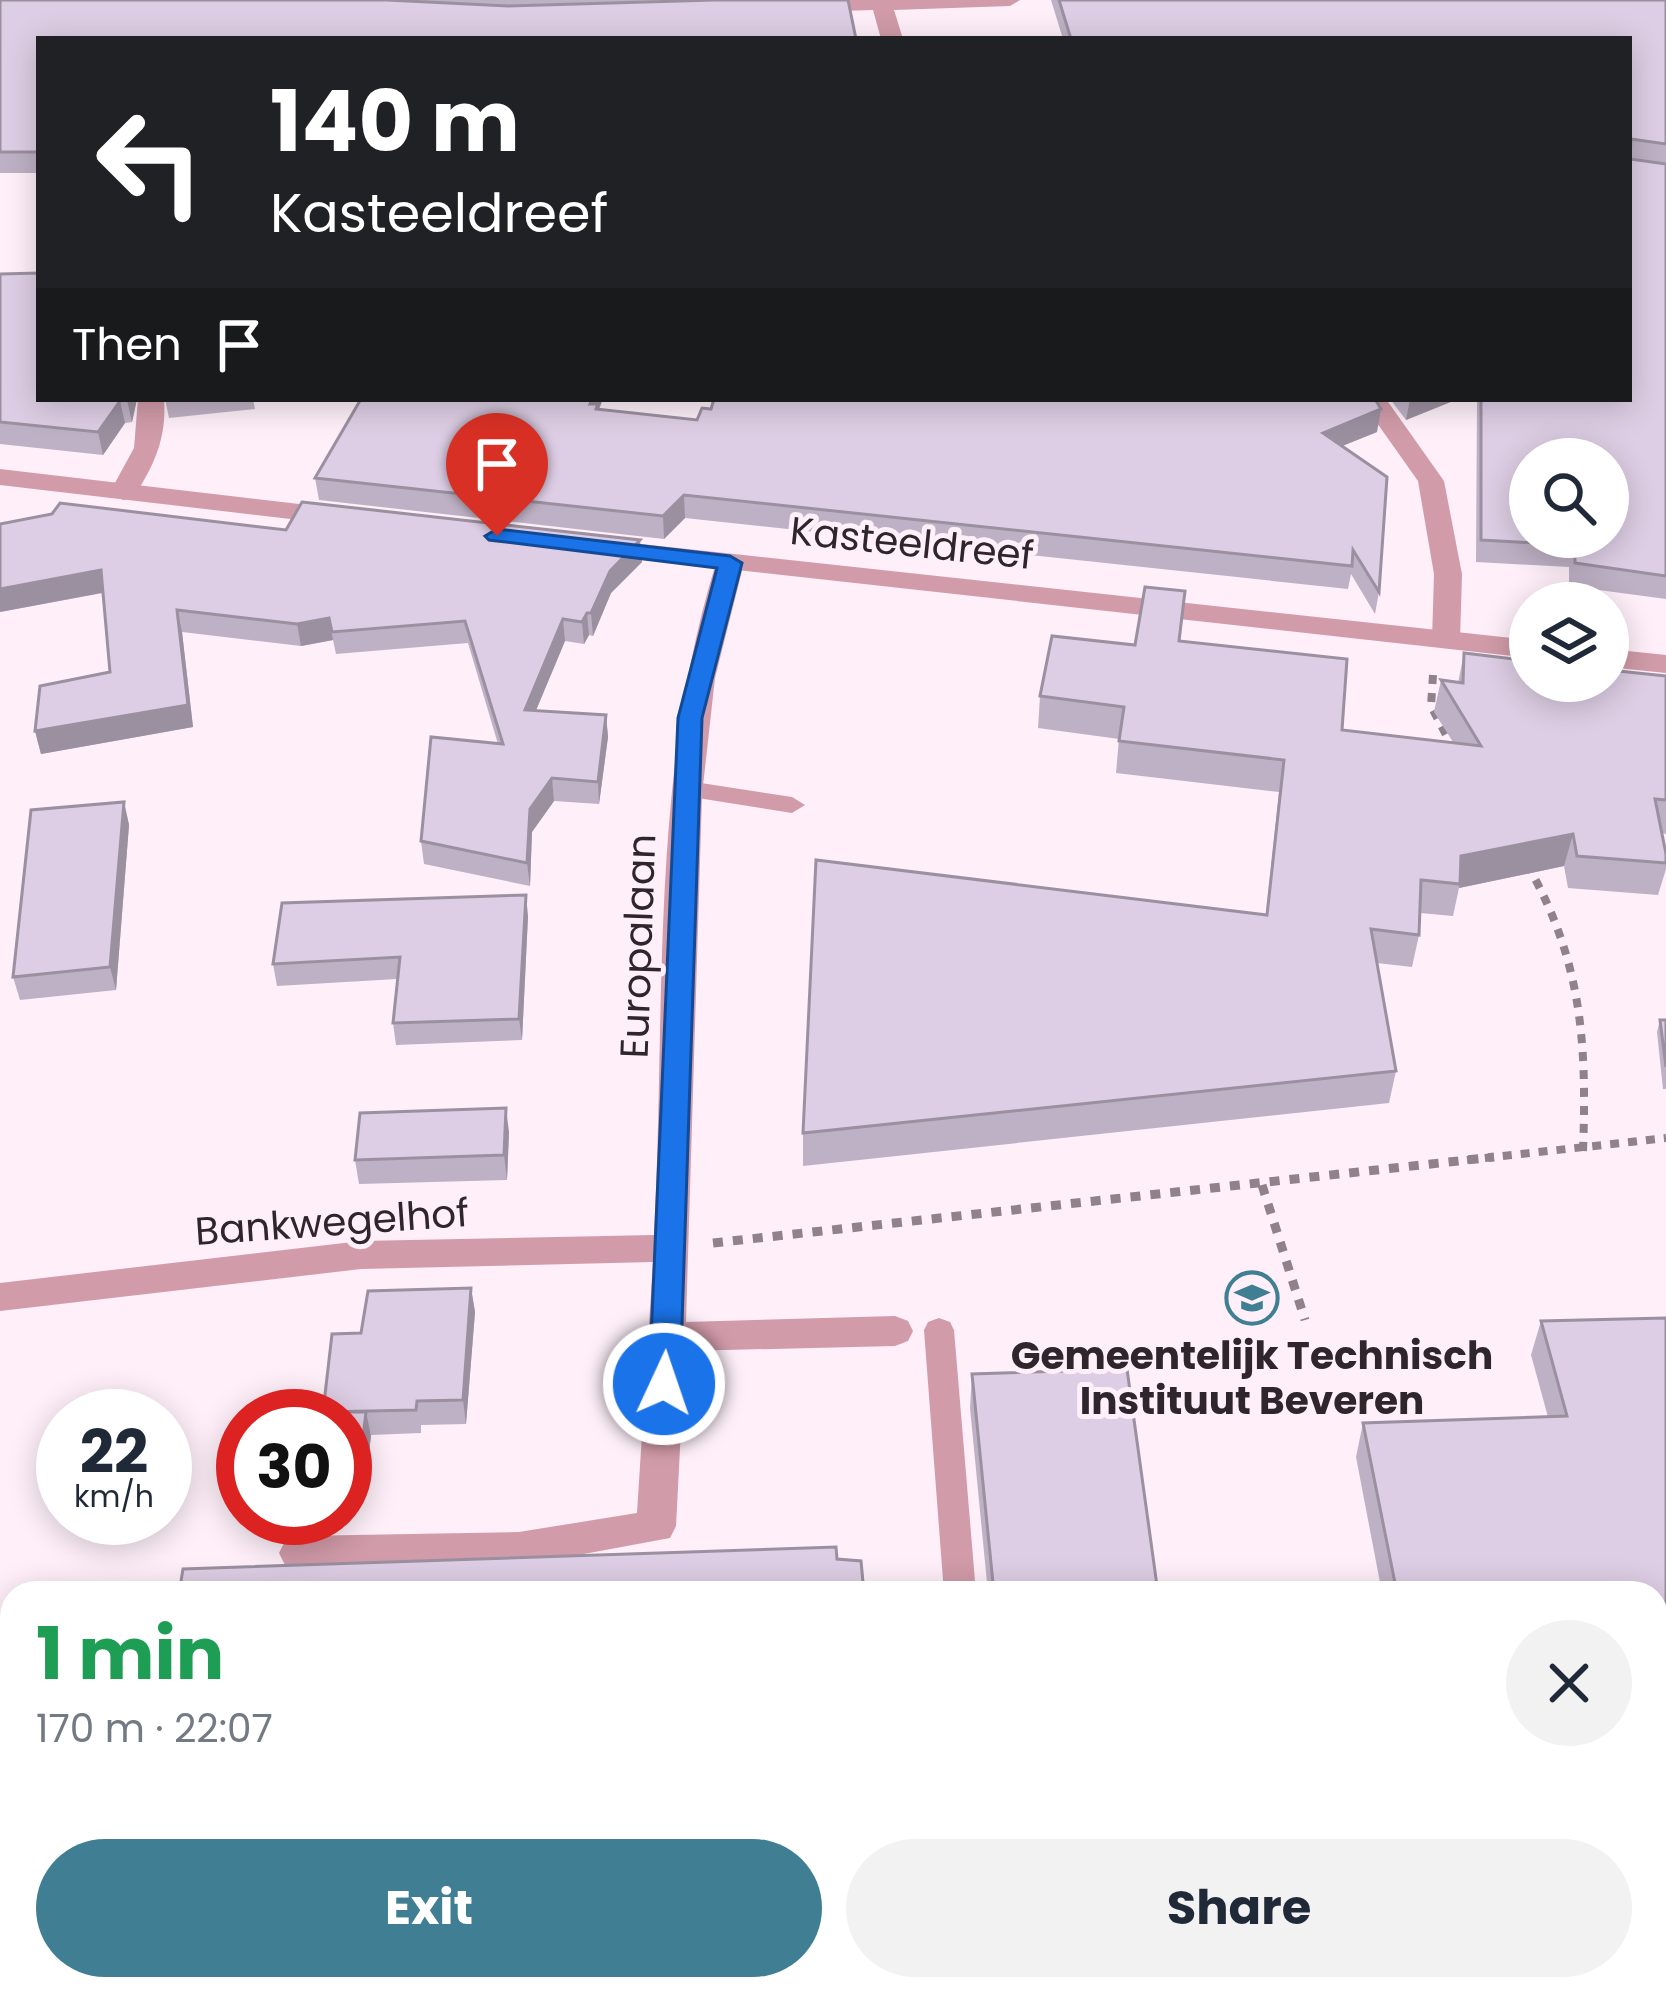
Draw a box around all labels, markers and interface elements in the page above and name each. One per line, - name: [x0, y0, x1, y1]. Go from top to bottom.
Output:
- text: 140 m: [270, 63, 520, 180]
- icon: left: [72, 84, 228, 240]
- text: Kasteeldreef: [270, 175, 608, 251]
- icon: arrive: [206, 312, 272, 378]
- text: Then: [72, 313, 182, 376]
- pin: [446, 413, 548, 536]
- icon: arrive: [464, 431, 530, 497]
- map controls: [1509, 438, 1629, 702]
- button: search: [1509, 438, 1629, 558]
- street label: Kasteeldreef: [788, 503, 1036, 583]
- button: layers: [1509, 582, 1629, 702]
- street label: Europalaan: [607, 833, 669, 1059]
- street label: Bankwegelhof: [193, 1185, 471, 1259]
- school or university icon: Gemeentelijk Technisch Instituut Beveren: [1224, 1270, 1280, 1326]
- position arrow: [601, 1321, 727, 1447]
- place label: Gemeentelijk Technisch Instituut Beveren: [1011, 1328, 1493, 1428]
- speed limit sign: 30: [216, 1389, 372, 1545]
- text: 22: [80, 1410, 148, 1494]
- text: km/h: [74, 1475, 154, 1518]
- text: 1 min: [36, 1603, 224, 1704]
- button: close: [1506, 1620, 1632, 1746]
- text: 170 m · 22:07: [36, 1701, 273, 1756]
- button: Exit: [36, 1839, 822, 1977]
- button: Share: [846, 1839, 1632, 1977]

